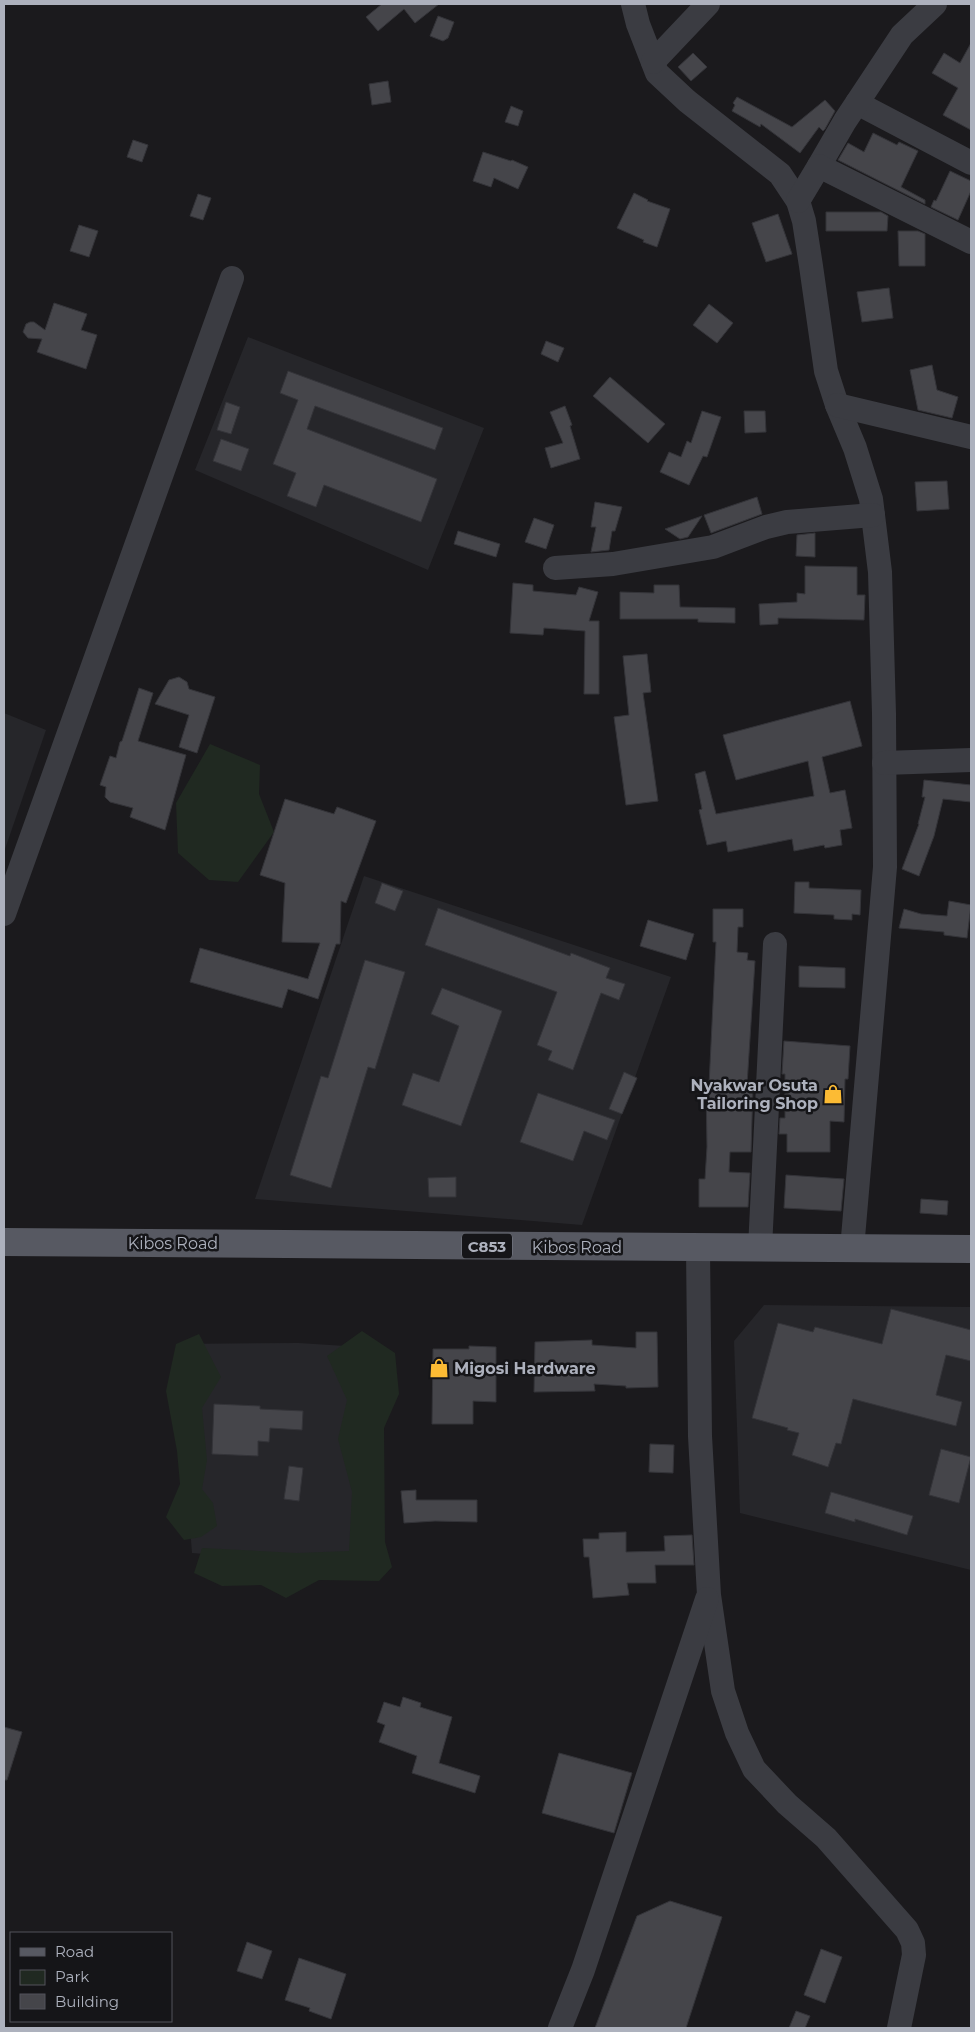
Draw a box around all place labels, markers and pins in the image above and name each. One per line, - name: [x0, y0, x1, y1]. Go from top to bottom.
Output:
- place label: Nyakwar Osuta Tailoring Shop: [691, 1076, 818, 1113]
- shop icon: Nyakwar Osuta Tailoring Shop: [822, 1083, 844, 1105]
- shop icon: Migosi Hardware: [428, 1357, 450, 1379]
- place label: Migosi Hardware: [454, 1359, 596, 1378]

